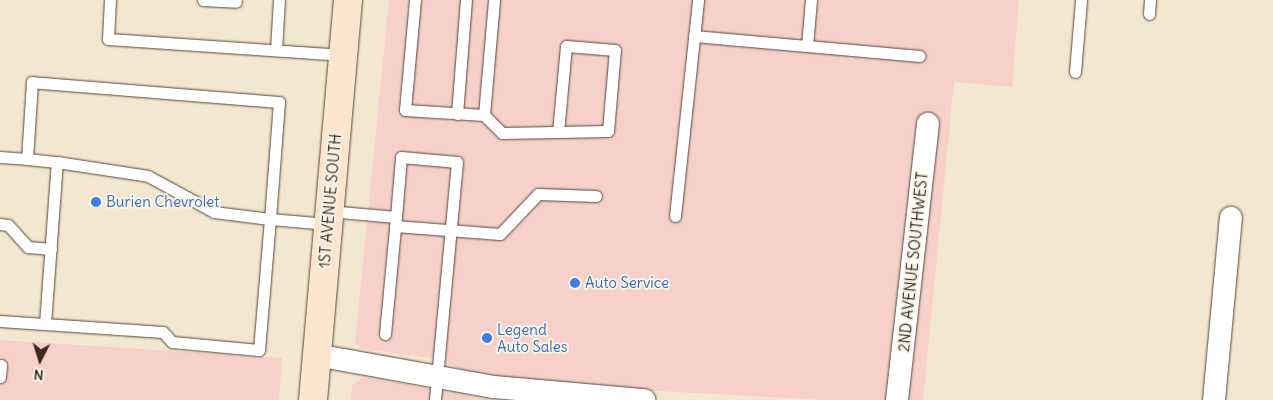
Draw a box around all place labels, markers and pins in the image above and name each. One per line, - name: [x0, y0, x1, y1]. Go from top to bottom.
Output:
- place label: Burien Chevrolet: [106, 193, 219, 211]
- marker: Burien Chevrolet: [90, 196, 102, 208]
- place label: Auto Service: [585, 274, 669, 292]
- marker: Auto Service: [569, 277, 581, 289]
- place label: Legend Auto Sales: [497, 320, 568, 355]
- marker: Legend Auto Sales: [481, 332, 493, 344]

